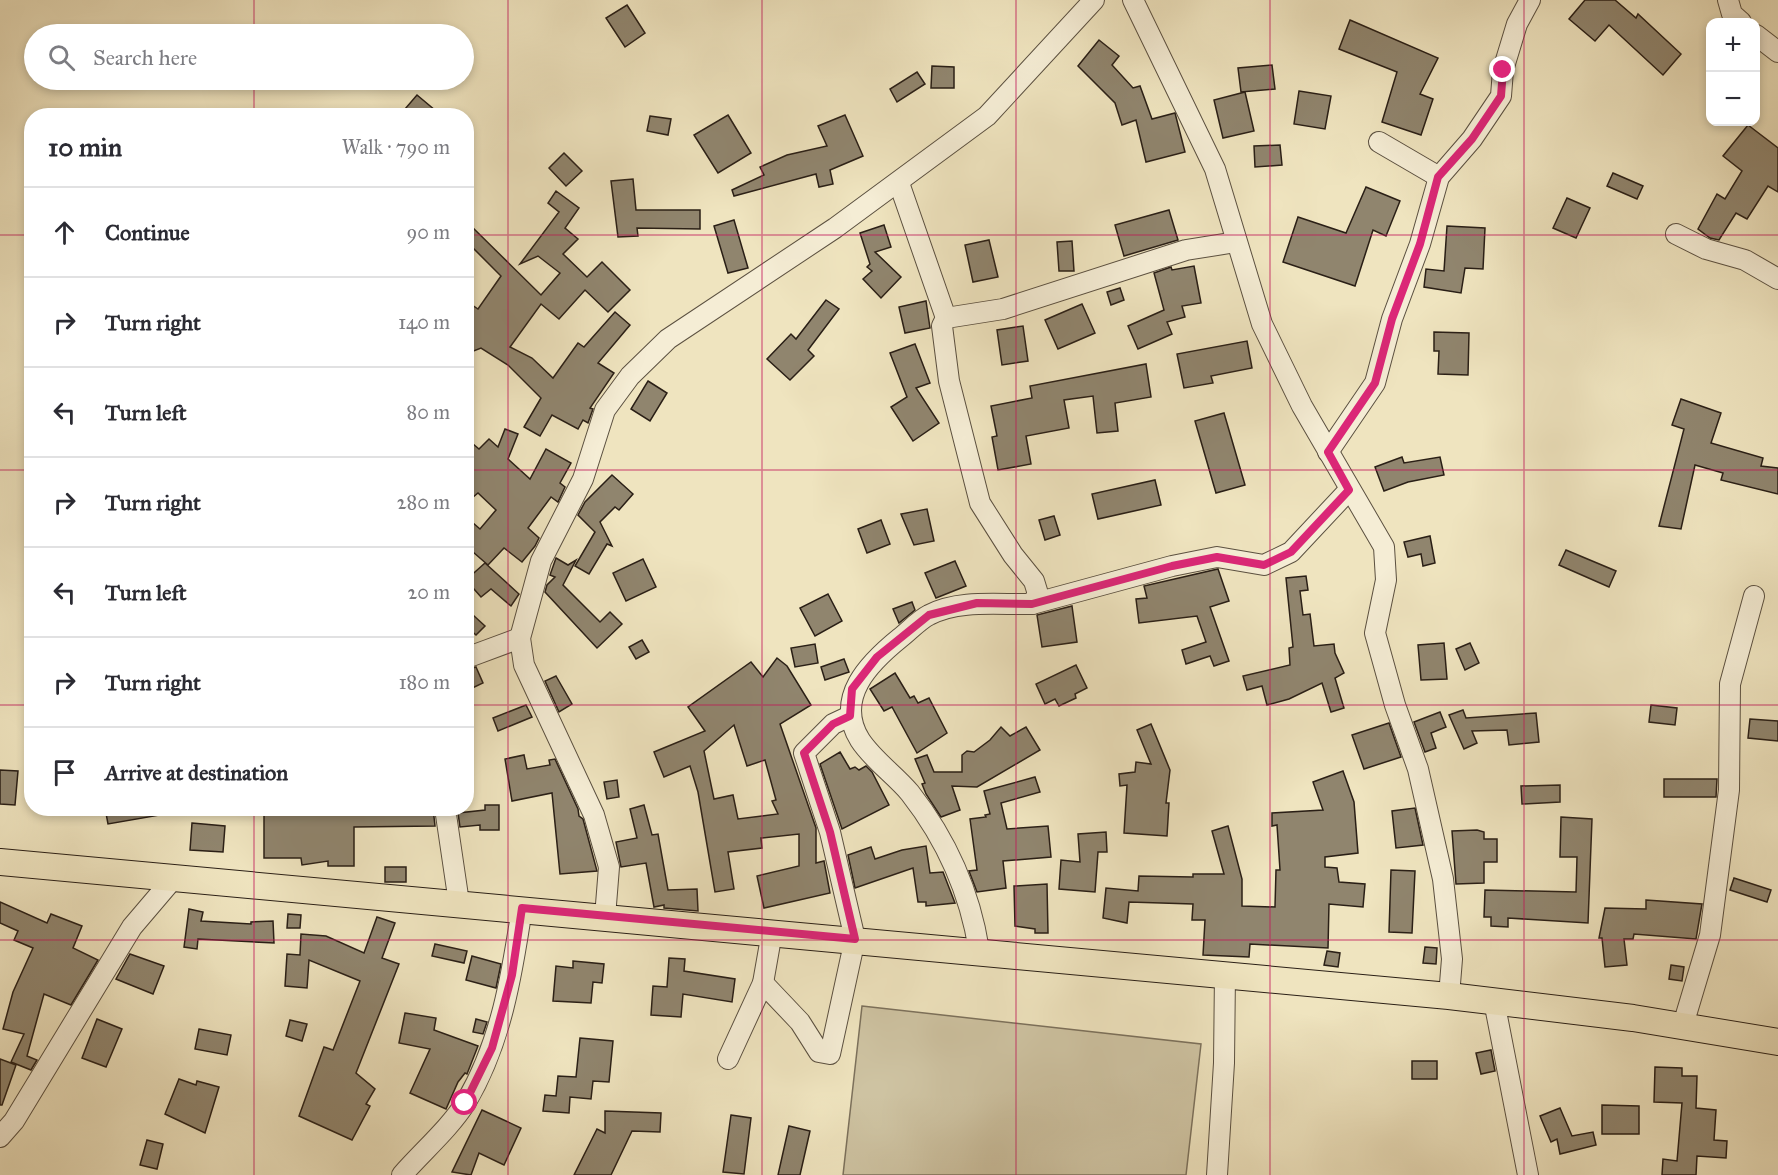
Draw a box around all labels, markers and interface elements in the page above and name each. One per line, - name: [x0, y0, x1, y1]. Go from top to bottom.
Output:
- map controls: [1706, 18, 1760, 126]
- button: +: [1706, 18, 1760, 72]
- search box: [24, 24, 474, 90]
- icon: search: [45, 41, 78, 74]
- text: Search here: [93, 44, 197, 71]
- route end: [1489, 56, 1515, 82]
- button: −: [1706, 72, 1760, 126]
- text: 10 min: [48, 131, 122, 163]
- text: Walk · 790 m: [342, 135, 450, 159]
- icon: ahead: [48, 216, 81, 249]
- text: Continue: [105, 219, 190, 246]
- text: 90 m: [407, 220, 450, 244]
- icon: right: [48, 306, 81, 339]
- text: Turn right: [105, 309, 201, 336]
- text: 140 m: [398, 310, 450, 334]
- icon: left: [48, 396, 81, 429]
- text: Turn left: [105, 399, 187, 426]
- text: 80 m: [407, 400, 450, 424]
- icon: right: [48, 486, 81, 519]
- text: Turn right: [105, 489, 201, 516]
- text: 280 m: [397, 490, 450, 514]
- icon: left: [48, 576, 81, 609]
- text: Turn left: [105, 579, 187, 606]
- text: 20 m: [407, 580, 450, 604]
- icon: right: [48, 666, 81, 699]
- text: Turn right: [105, 669, 201, 696]
- text: 180 m: [399, 670, 450, 694]
- icon: arrive: [48, 756, 81, 789]
- text: Arrive at destination: [105, 759, 288, 786]
- route start: [451, 1089, 477, 1115]

